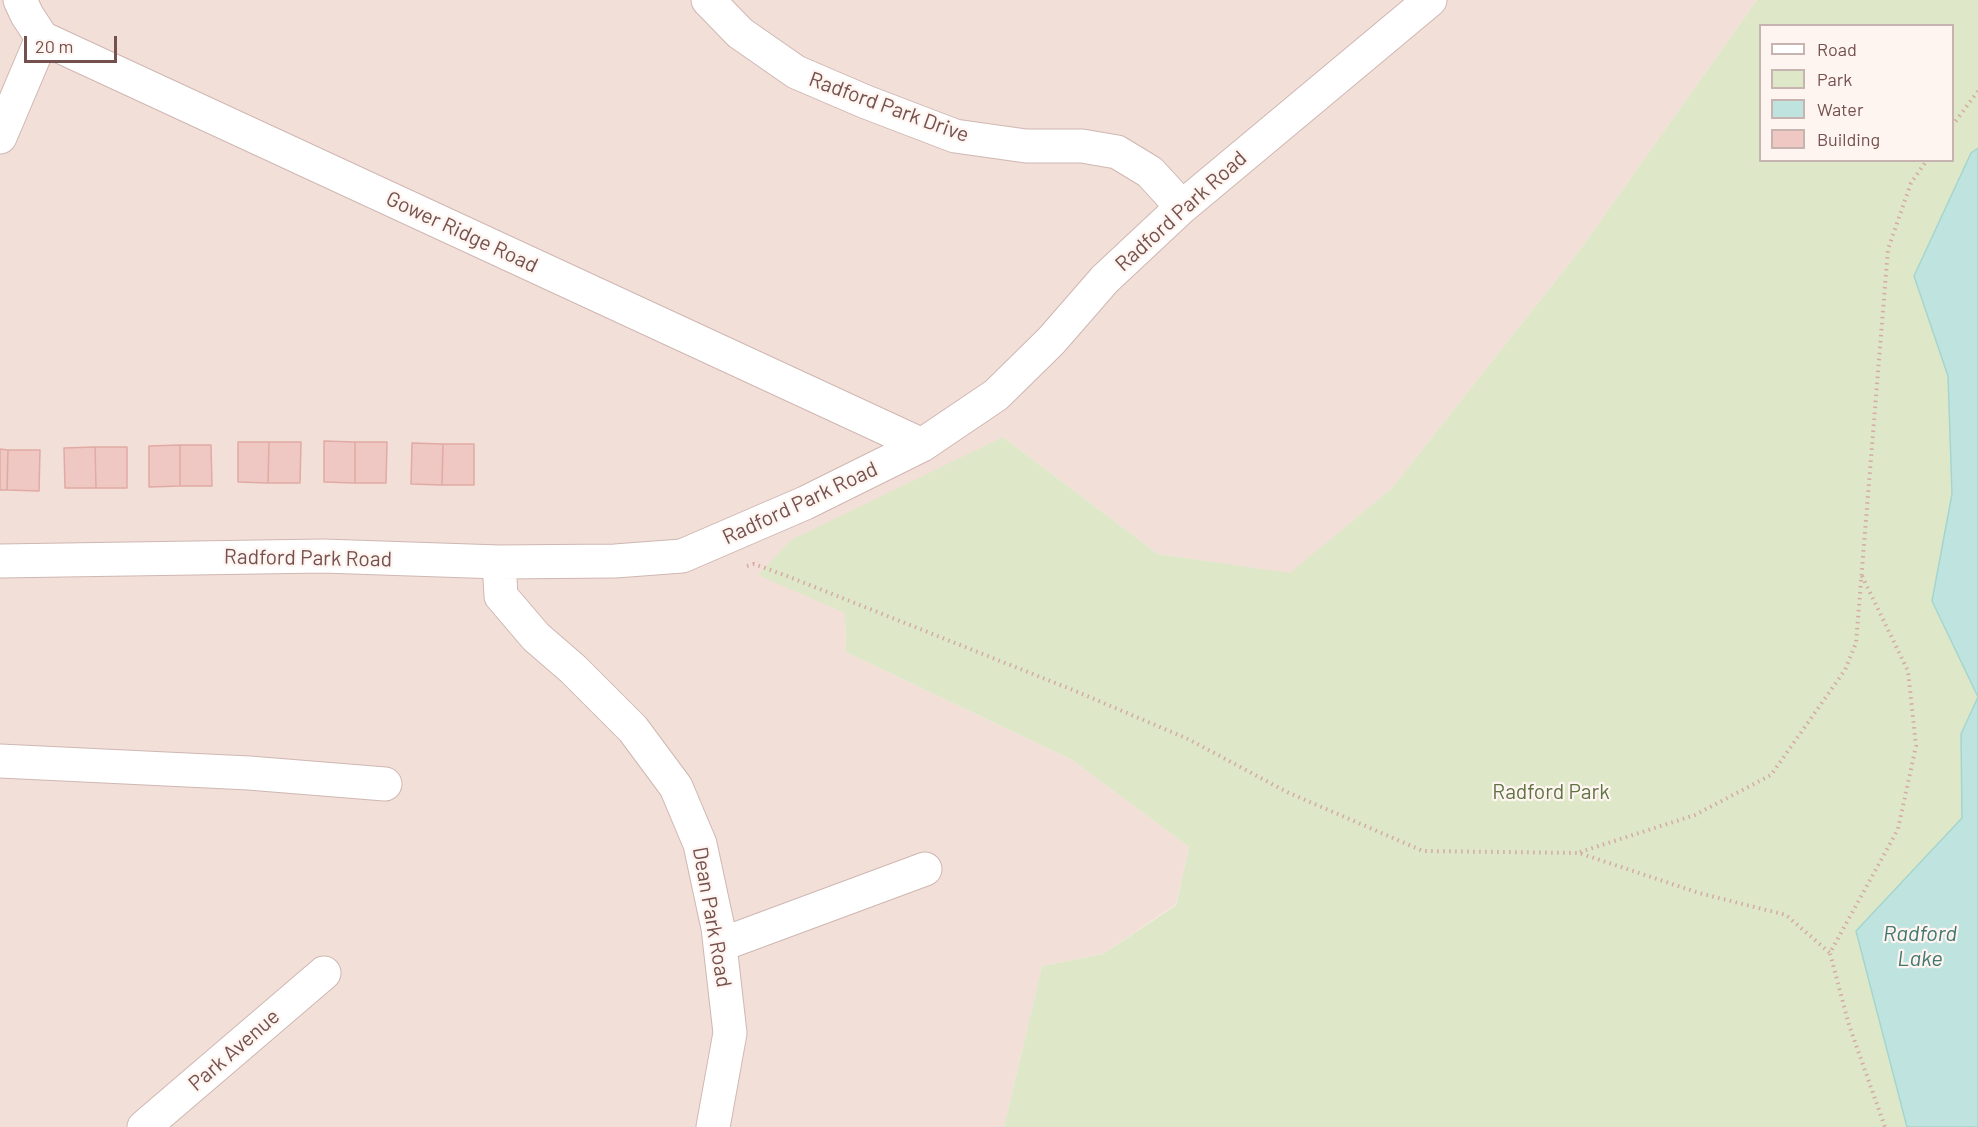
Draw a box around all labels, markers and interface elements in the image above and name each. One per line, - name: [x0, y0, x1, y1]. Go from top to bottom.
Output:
- scale bar: [27, 24, 120, 62]
- legend: [1759, 24, 1954, 162]
- text: 20 m: [35, 35, 73, 57]
- text: Road: [1817, 38, 1857, 60]
- street label: Radford Park Drive: [806, 66, 972, 148]
- text: Park: [1817, 68, 1852, 90]
- text: Water: [1817, 98, 1864, 120]
- text: Building: [1817, 128, 1880, 150]
- street label: Radford Park Road: [1110, 145, 1252, 277]
- street label: Gower Ridge Road: [382, 186, 542, 278]
- street label: Radford Park Road: [719, 456, 881, 550]
- street label: Radford Park Road: [224, 544, 392, 572]
- park label: Radford Park: [1492, 779, 1610, 805]
- street label: Dean Park Road: [687, 845, 737, 989]
- water label: Radford Lake: [1883, 921, 1957, 972]
- street label: Park Avenue: [183, 1004, 285, 1096]

